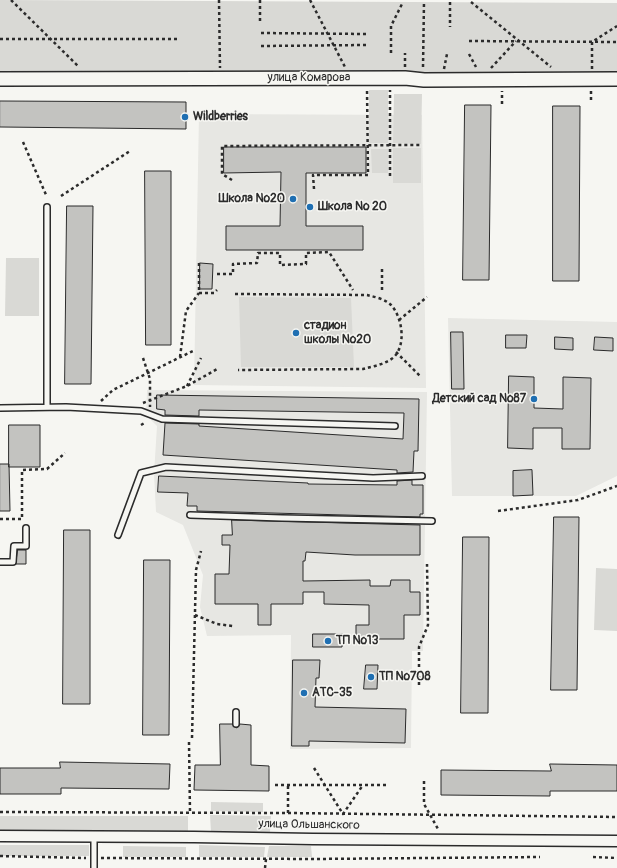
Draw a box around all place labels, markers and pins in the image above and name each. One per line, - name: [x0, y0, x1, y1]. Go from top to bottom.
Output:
- place label: Wildberries: [193, 110, 248, 124]
- marker: Wildberries: [180, 112, 190, 122]
- place label: Школа №20: [219, 192, 285, 206]
- marker: Школа №20: [288, 194, 298, 204]
- place label: Школа № 20: [318, 200, 387, 214]
- marker: Школа № 20: [305, 202, 315, 212]
- place label: стадион школы №20: [304, 319, 371, 347]
- marker: стадион школы №20: [291, 328, 301, 338]
- place label: Детский сад №87: [432, 392, 526, 406]
- marker: Детский сад №87: [529, 394, 539, 404]
- place label: ТП №13: [336, 634, 378, 648]
- marker: ТП №13: [323, 636, 333, 646]
- place label: ТП №708: [379, 670, 431, 684]
- marker: ТП №708: [366, 672, 376, 682]
- place label: АТС-35: [312, 686, 352, 700]
- marker: АТС-35: [299, 688, 309, 698]

